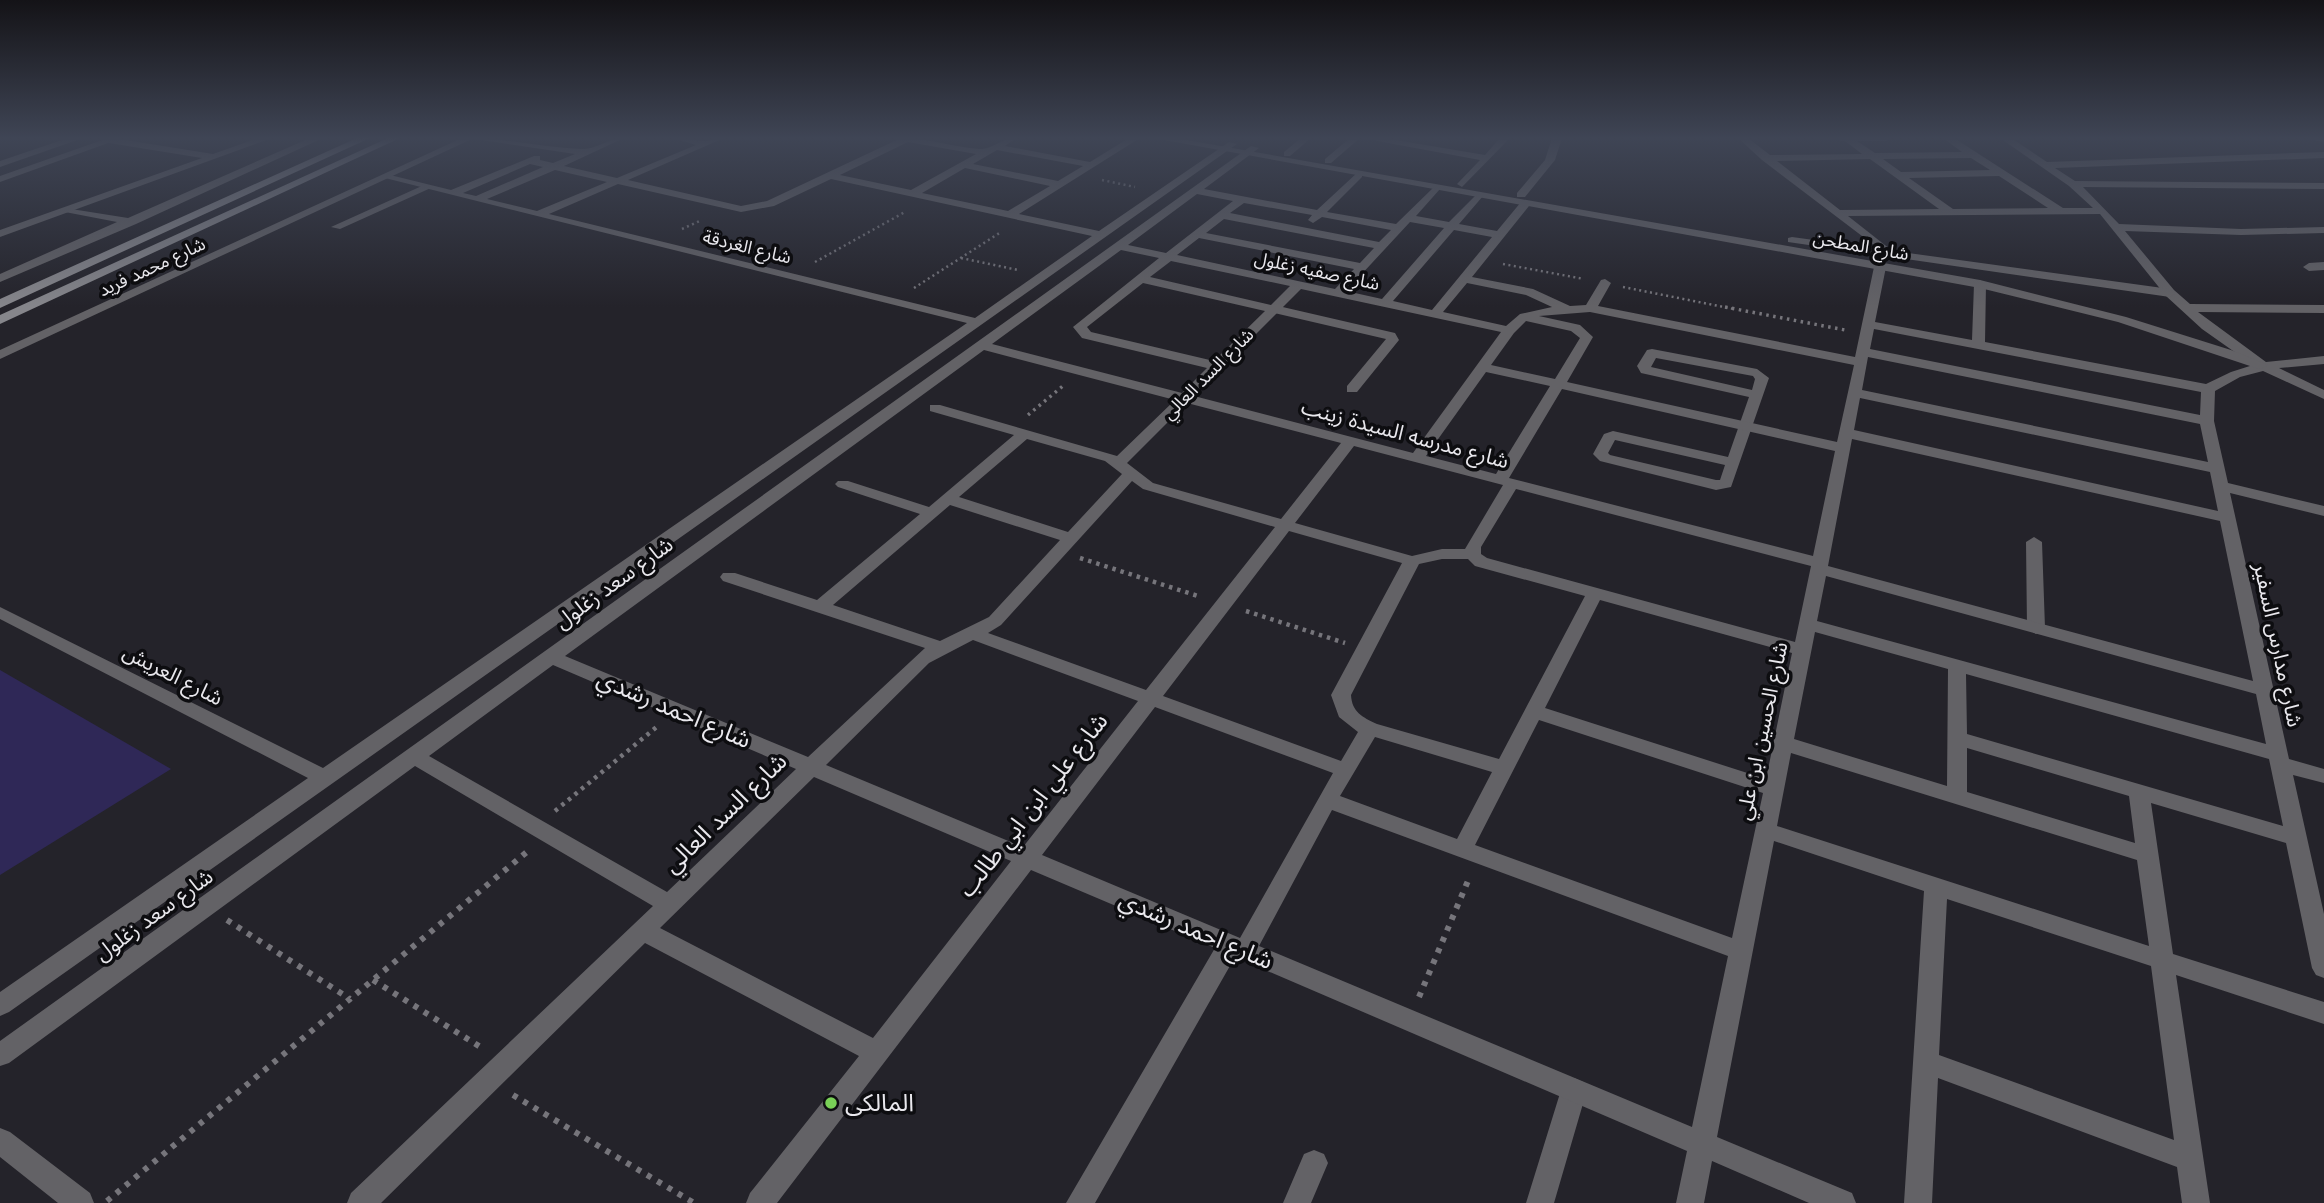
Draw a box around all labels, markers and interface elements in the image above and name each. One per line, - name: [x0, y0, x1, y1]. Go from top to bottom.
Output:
- street label: شارع الغردقة: [700, 226, 793, 272]
- street label: شارع المطحن: [1811, 228, 1910, 268]
- street label: شارع محمد فريد: [95, 234, 210, 304]
- street label: شارع صفيه زغلول: [1252, 248, 1381, 298]
- street label: شارع السد العالي: [1158, 324, 1260, 426]
- street label: شارع مدرسه السيدة زينب: [1298, 395, 1511, 476]
- street label: شارع سعد زغلول: [550, 532, 679, 636]
- street label: شارع مدارس السفير: [2246, 560, 2307, 730]
- street label: شارع العريش: [118, 640, 227, 713]
- street label: شارع الحسين ابن علي: [1731, 640, 1796, 823]
- street label: شارع احمد رشدي: [591, 664, 755, 758]
- street label: شارع علي ابن ابي طالب: [953, 707, 1117, 905]
- street label: شارع السد العالي: [658, 747, 796, 882]
- street label: شارع سعد زغلول: [90, 864, 219, 968]
- street label: شارع احمد رشدي: [1113, 885, 1277, 979]
- place label: المالكى: [845, 1089, 914, 1116]
- marker: المالكى: [823, 1095, 839, 1111]

